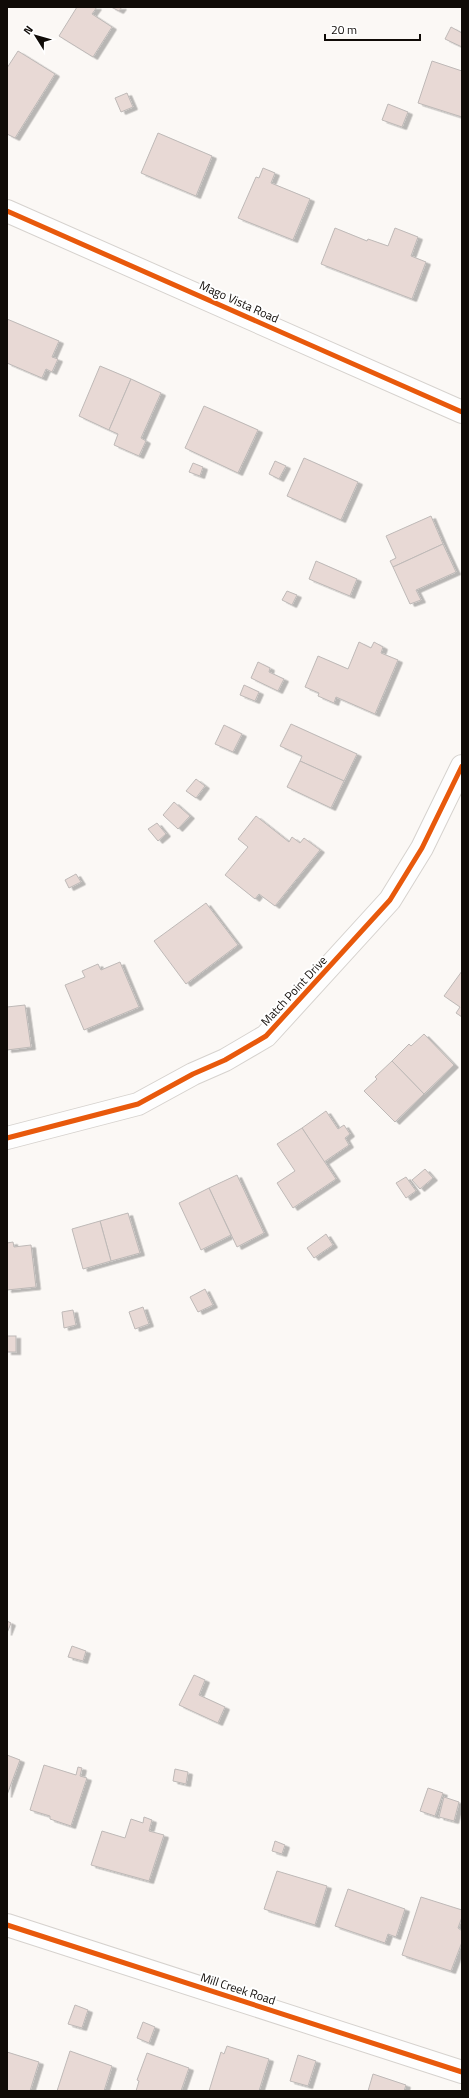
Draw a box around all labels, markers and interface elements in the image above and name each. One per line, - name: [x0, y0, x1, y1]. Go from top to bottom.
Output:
- north arrow: [16, 16, 56, 56]
- scale bar: [325, 16, 420, 42]
- text: 20 m: [331, 20, 357, 39]
- text: N: [19, 22, 37, 38]
- street label: Mago Vista Road: [196, 276, 282, 328]
- street label: Match Point Drive: [256, 951, 331, 1030]
- street label: Mill Creek Road: [198, 1967, 278, 2010]

